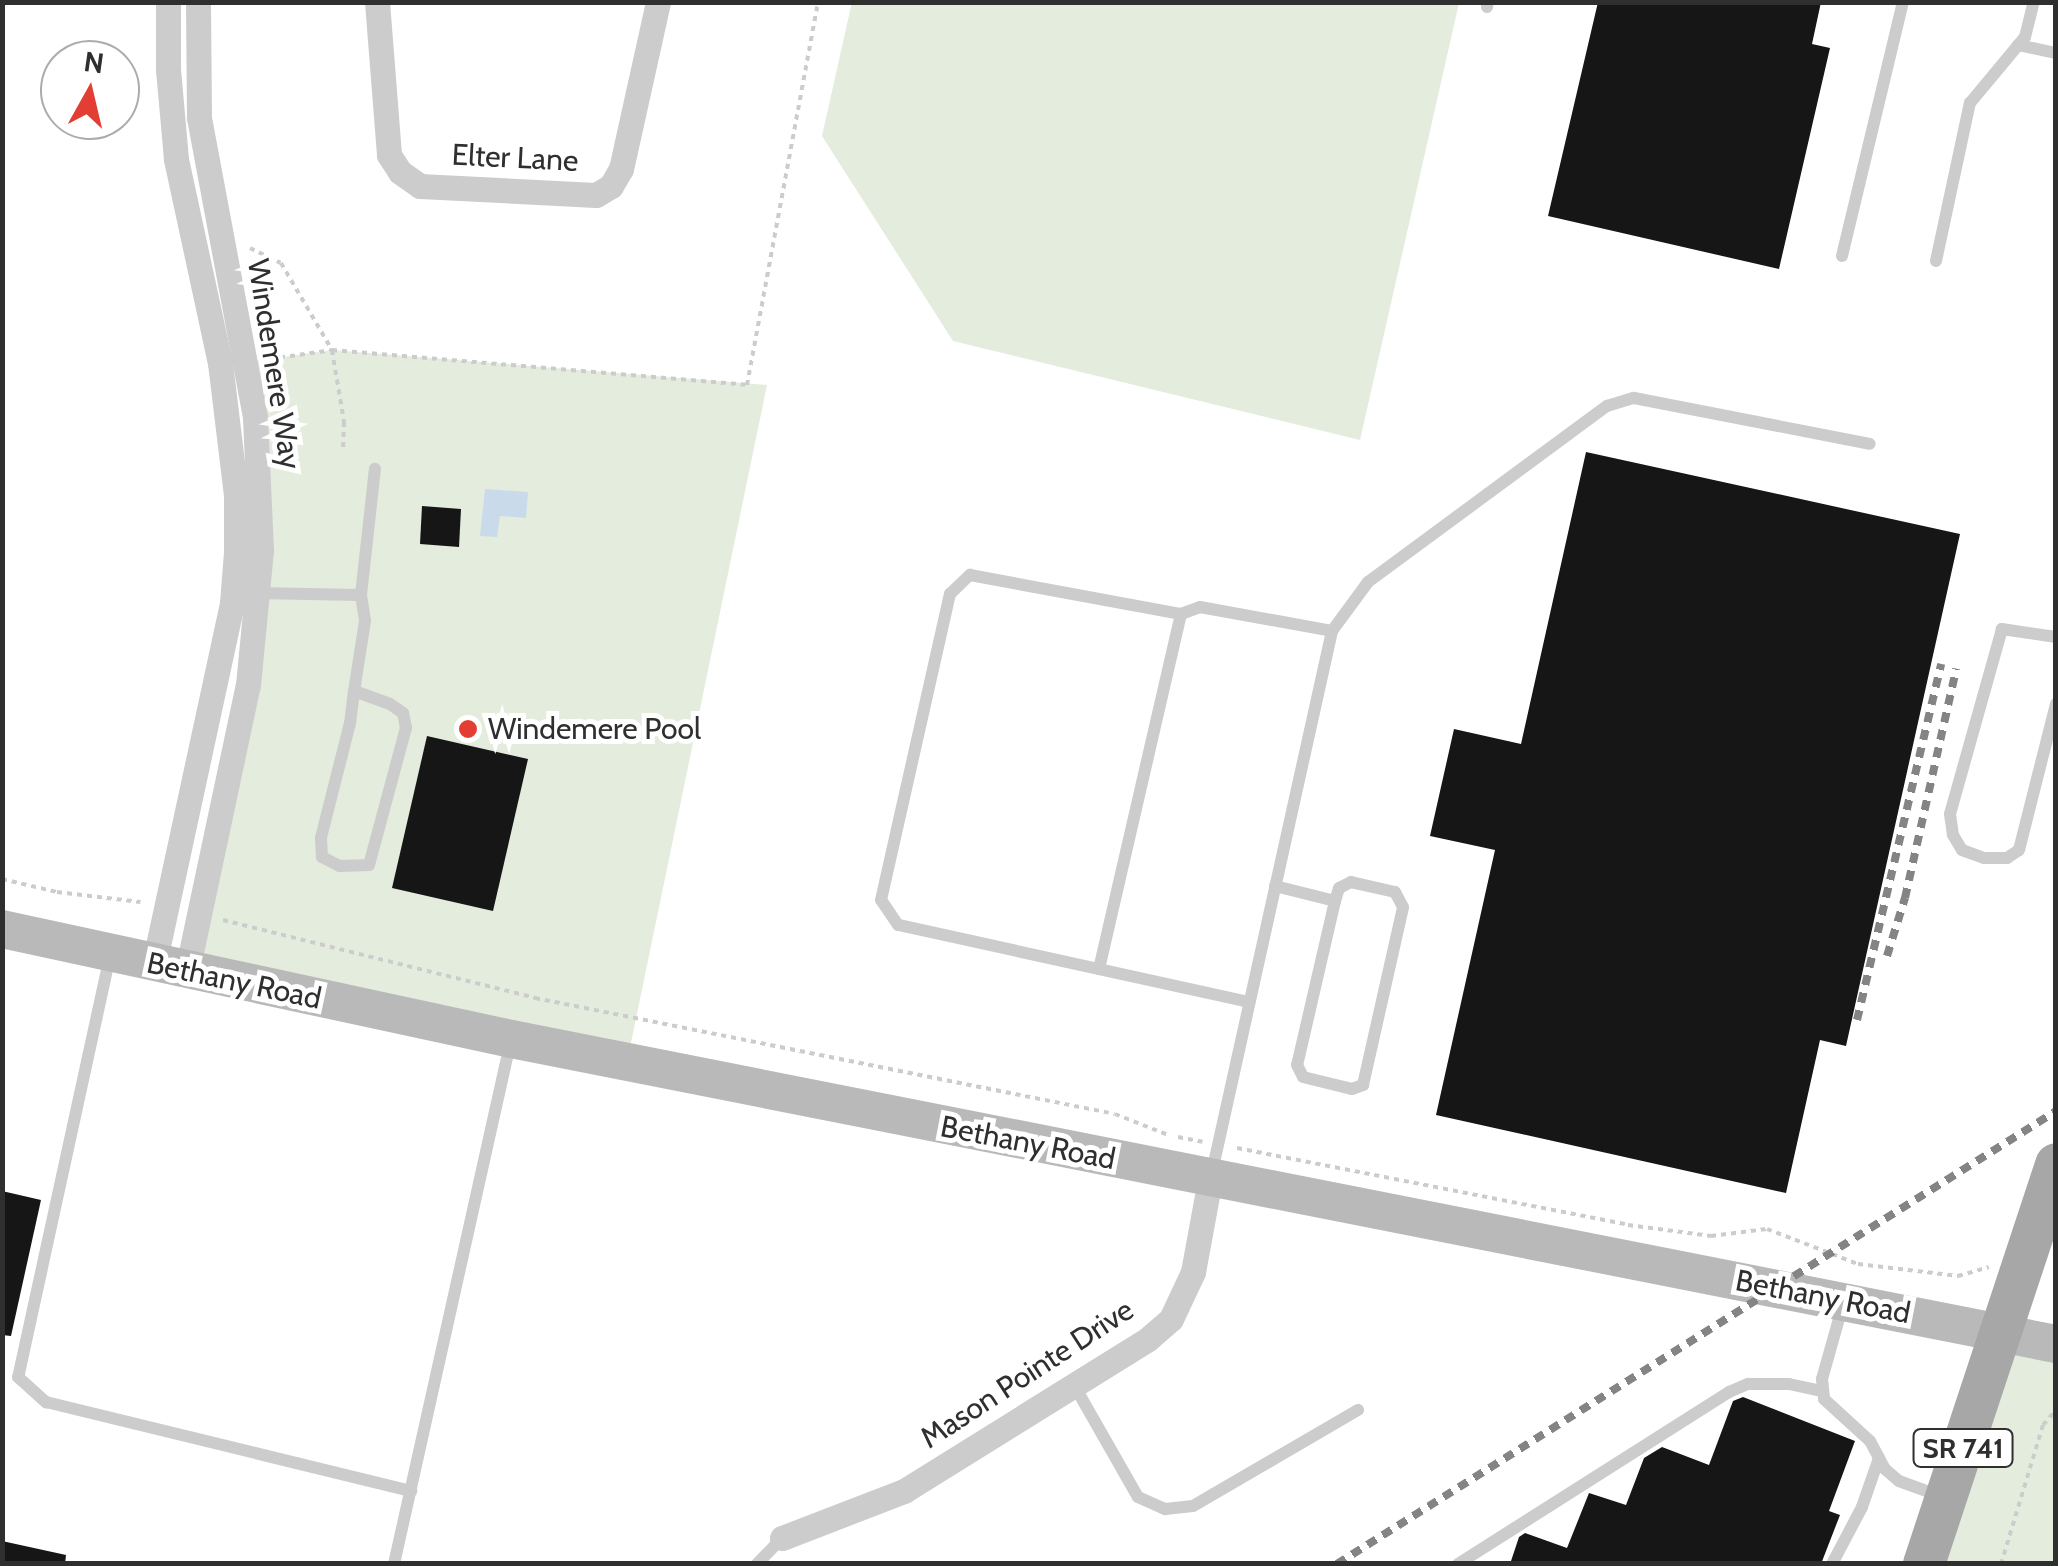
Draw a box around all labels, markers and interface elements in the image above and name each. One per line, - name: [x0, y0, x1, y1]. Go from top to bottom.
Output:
- north arrow: [40, 40, 140, 140]
- text: N: [82, 44, 106, 80]
- street label: Elter Lane: [451, 137, 579, 179]
- street label: Windemere Way: [240, 256, 308, 472]
- place label: Windemere Pool: [488, 711, 701, 747]
- marker: Windemere Pool: [457, 718, 479, 740]
- street label: Bethany Road: [144, 945, 324, 1017]
- street label: Bethany Road: [938, 1108, 1118, 1178]
- street label: Bethany Road: [1733, 1262, 1913, 1332]
- street label: Mason Pointe Drive: [914, 1292, 1140, 1456]
- road number: SR 741: [1910, 1425, 2016, 1471]

